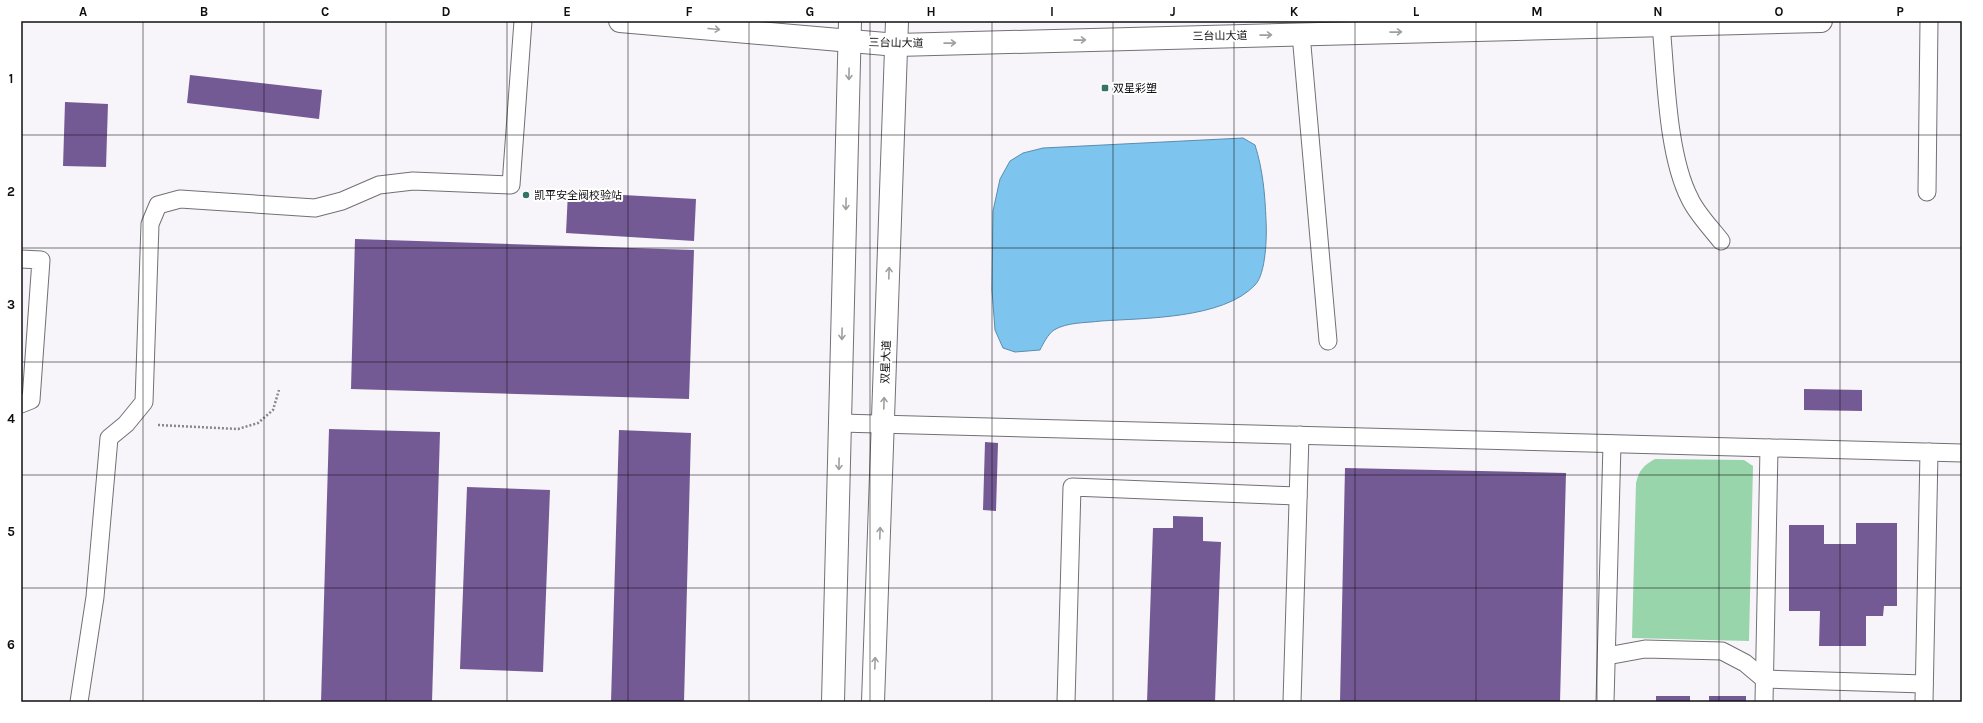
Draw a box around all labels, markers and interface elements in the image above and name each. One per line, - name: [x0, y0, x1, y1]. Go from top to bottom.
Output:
- text: A: [79, 4, 87, 19]
- text: B: [200, 4, 208, 19]
- text: C: [321, 4, 329, 19]
- text: D: [442, 4, 451, 19]
- text: E: [563, 4, 571, 19]
- text: F: [685, 4, 693, 19]
- text: G: [806, 4, 814, 19]
- text: H: [926, 4, 936, 19]
- text: I: [1050, 4, 1054, 19]
- text: J: [1170, 4, 1176, 19]
- text: K: [1290, 4, 1299, 19]
- text: L: [1413, 4, 1420, 19]
- text: M: [1531, 4, 1543, 19]
- text: N: [1653, 4, 1663, 19]
- text: O: [1775, 4, 1784, 19]
- text: P: [1896, 4, 1904, 19]
- one-way arrow: [707, 26, 720, 33]
- one-way arrow: [1389, 28, 1402, 36]
- street label: 三台山大道: [1192, 29, 1248, 43]
- one-way arrow: [1259, 31, 1272, 39]
- street label: 三台山大道: [868, 36, 924, 50]
- one-way arrow: [1073, 36, 1086, 44]
- one-way arrow: [943, 39, 956, 47]
- one-way arrow: [845, 67, 853, 80]
- text: 1: [9, 71, 13, 86]
- place label: 双星彩塑: [1113, 82, 1157, 95]
- marker: 双星彩塑: [1100, 83, 1110, 93]
- text: 2: [7, 184, 15, 199]
- place label: 凯平安全阀校验站: [534, 189, 622, 202]
- marker: 凯平安全阀校验站: [521, 190, 531, 200]
- one-way arrow: [842, 197, 850, 210]
- one-way arrow: [885, 267, 893, 280]
- text: 3: [7, 297, 15, 312]
- one-way arrow: [839, 327, 846, 340]
- street label: 双星大道: [879, 340, 893, 384]
- one-way arrow: [881, 397, 888, 410]
- text: 4: [7, 411, 15, 426]
- one-way arrow: [835, 457, 843, 470]
- text: 5: [7, 524, 15, 539]
- one-way arrow: [876, 527, 883, 540]
- text: 6: [7, 637, 15, 652]
- one-way arrow: [871, 657, 878, 670]

